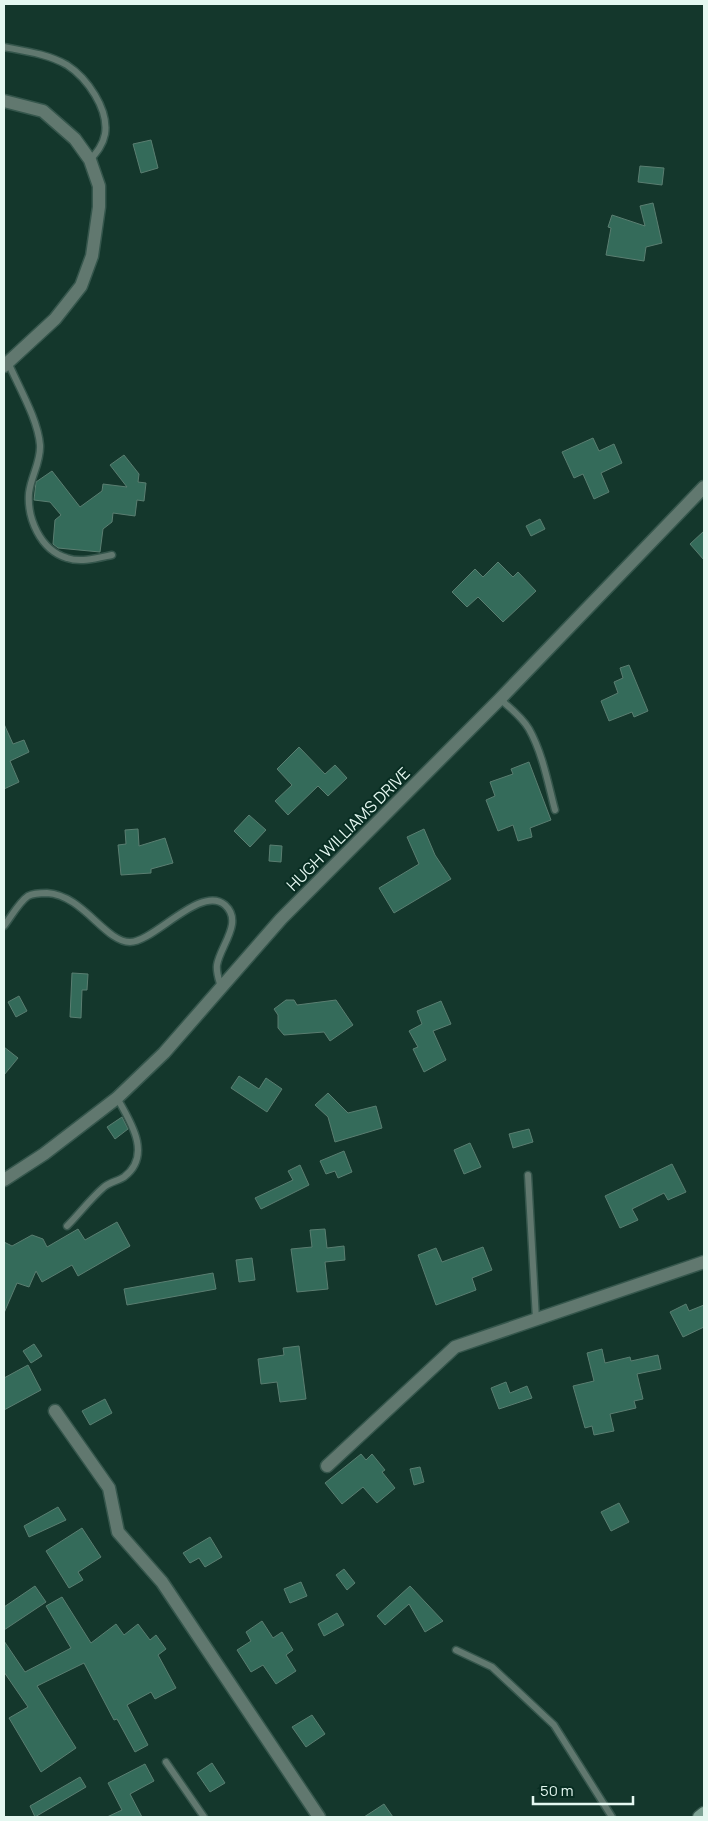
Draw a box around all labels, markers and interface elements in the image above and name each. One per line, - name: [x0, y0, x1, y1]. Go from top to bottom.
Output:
- street label: HUGH WILLIAMS DRIVE: [281, 762, 415, 896]
- scale bar: [533, 1774, 633, 1806]
- text: 50 m: [540, 1780, 574, 1801]

